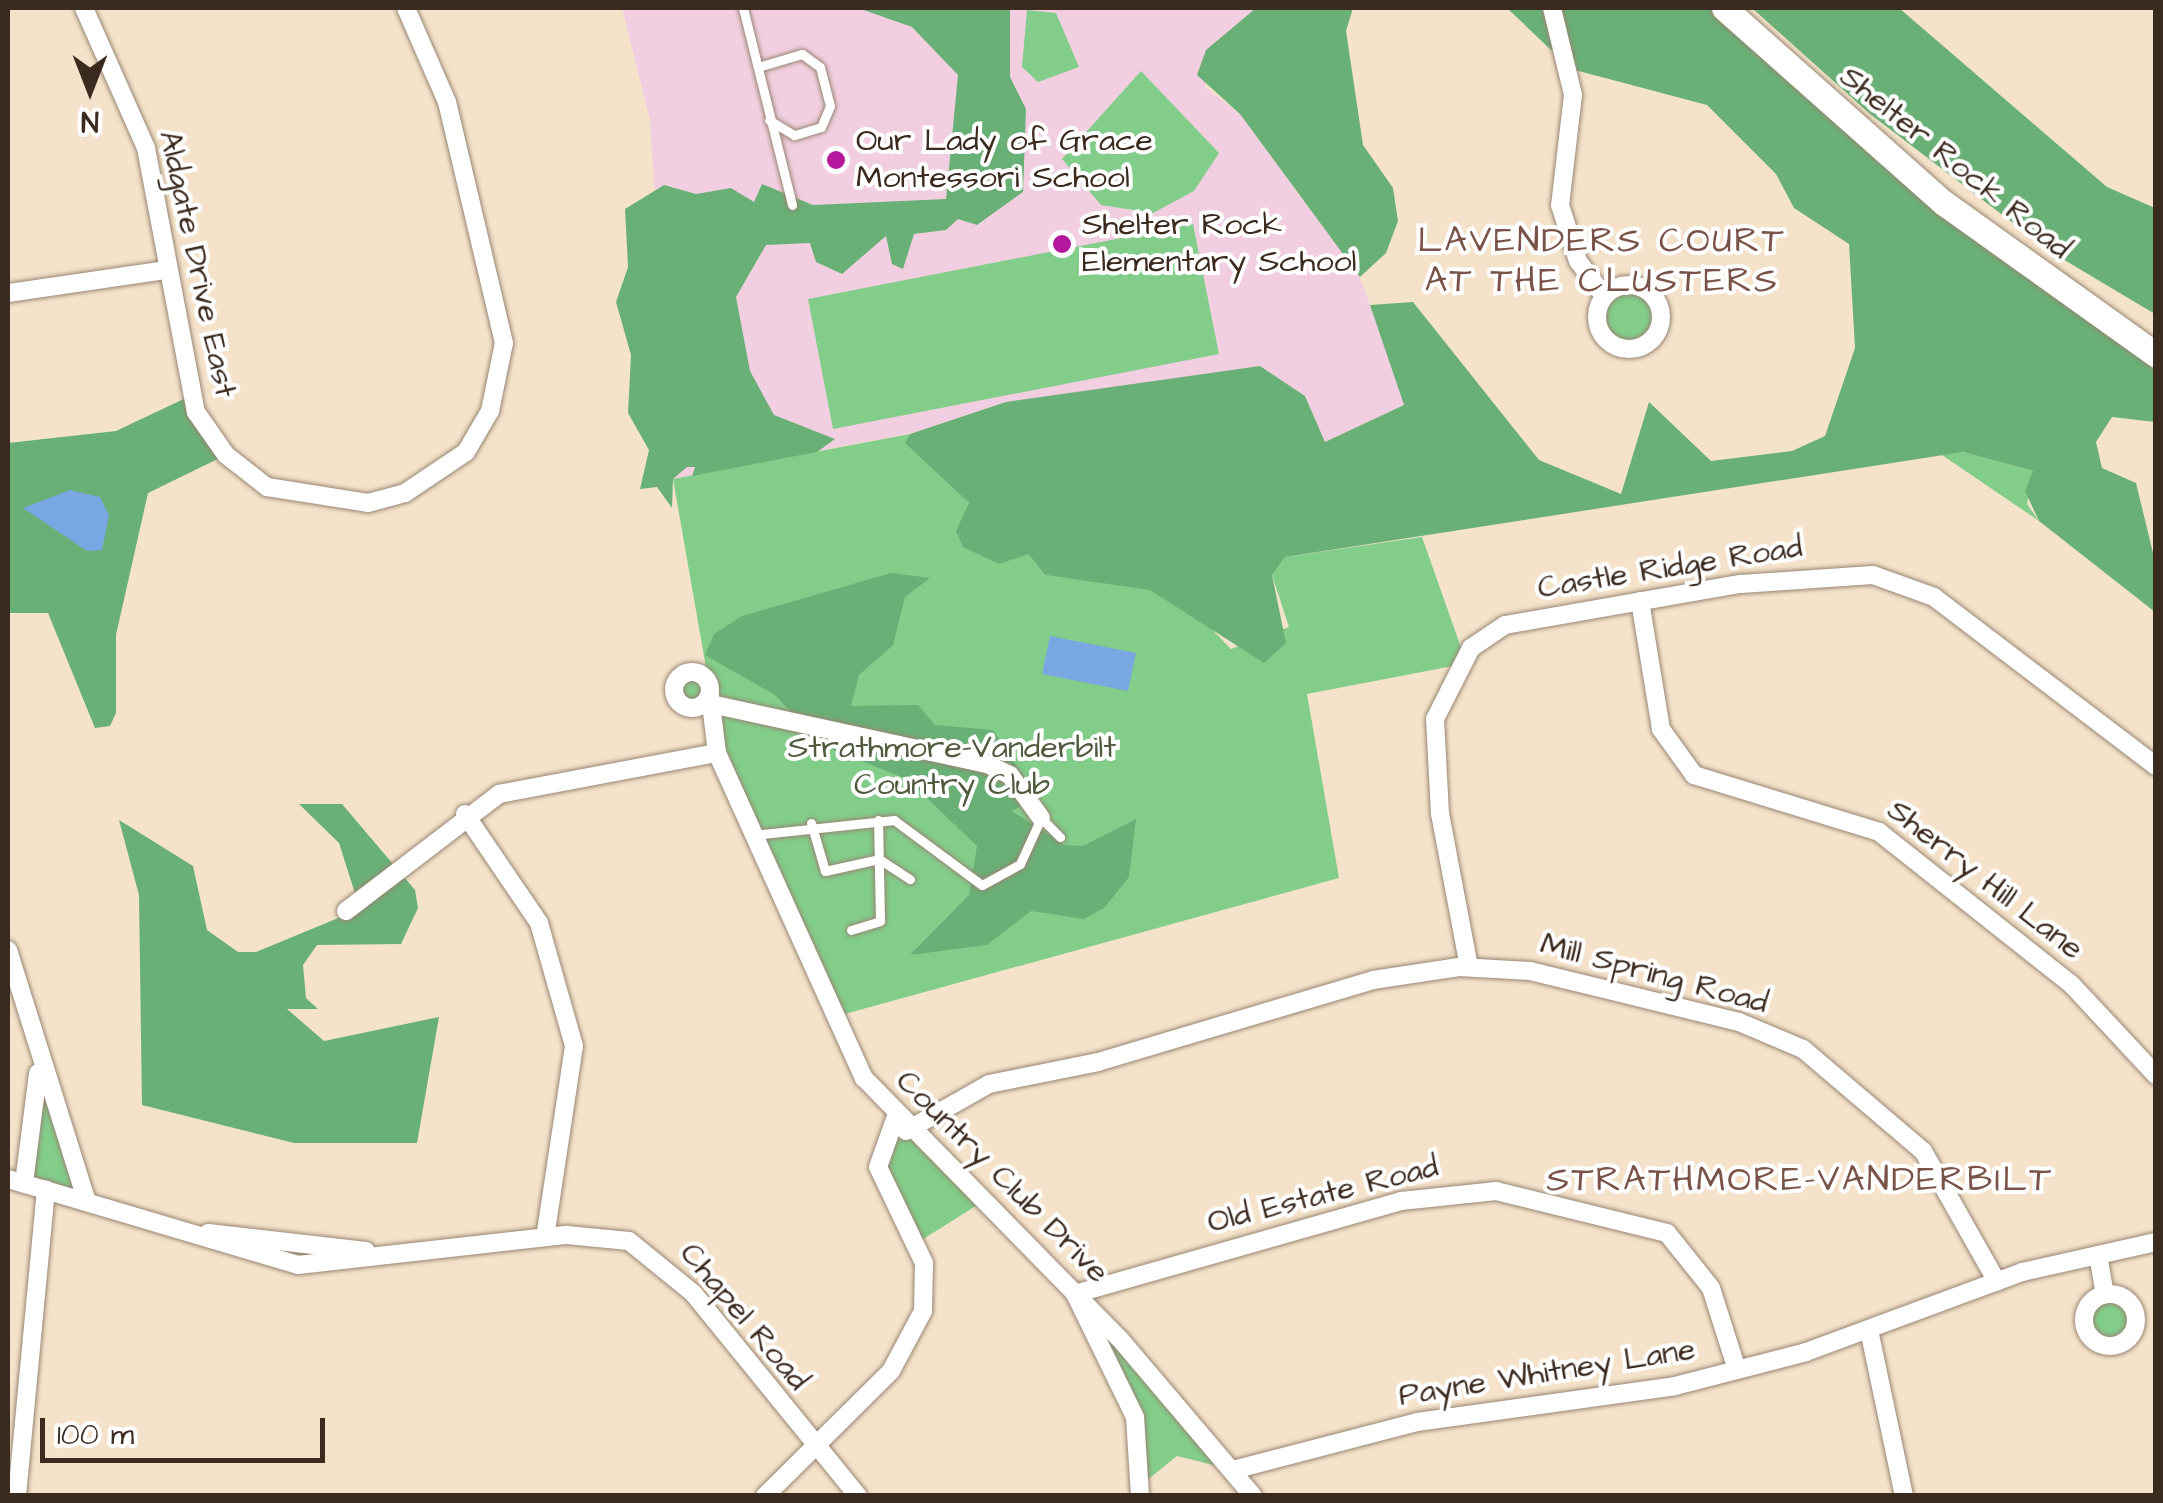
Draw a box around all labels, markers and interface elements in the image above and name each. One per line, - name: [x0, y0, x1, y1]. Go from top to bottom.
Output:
- north arrow: [40, 40, 140, 140]
- street label: Shelter Rock Road: [1832, 58, 2078, 268]
- text: N: [81, 101, 99, 140]
- place label: Our Lady of Grace Montessori School: [856, 123, 1153, 198]
- street label: Aldgate Drive East: [150, 127, 244, 401]
- marker: Our Lady of Grace Montessori School: [825, 149, 847, 171]
- place label: Shelter Rock Elementary School: [1082, 207, 1356, 282]
- district label: LAVENDERS COURT AT THE CLUSTERS: [1418, 220, 1786, 302]
- marker: Shelter Rock Elementary School: [1051, 233, 1073, 255]
- street label: Castle Ridge Road: [1535, 528, 1805, 608]
- park label: Strathmore-Vanderbilt Country Club: [788, 730, 1116, 805]
- street label: Sherry Hill Lane: [1879, 792, 2091, 968]
- street label: Mill Spring Road: [1536, 925, 1772, 1023]
- street label: Country Club Drive: [887, 1062, 1117, 1292]
- street label: Old Estate Road: [1204, 1148, 1442, 1242]
- district label: STRATHMORE–VANDERBILT: [1547, 1159, 2053, 1201]
- street label: Chapel Road: [671, 1235, 817, 1399]
- street label: Payne Whitney Lane: [1396, 1331, 1698, 1415]
- scale bar: [45, 1398, 330, 1460]
- text: 100 m: [57, 1414, 134, 1456]

